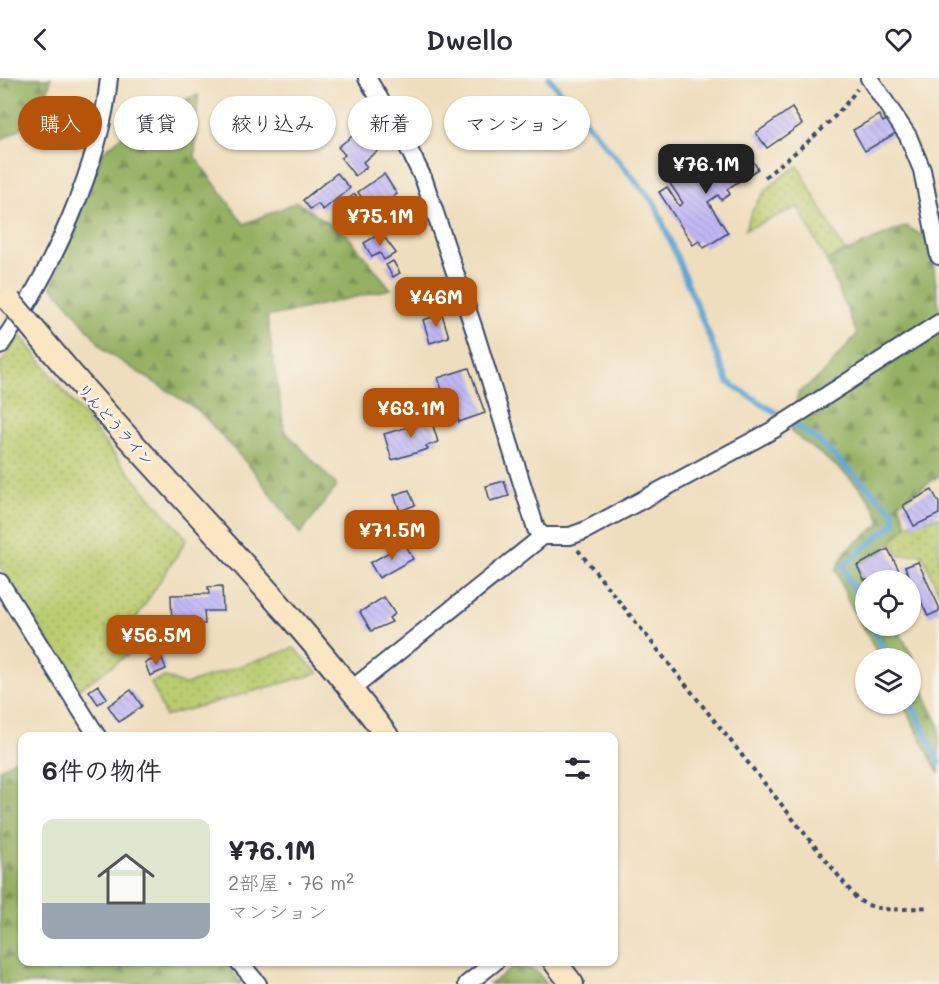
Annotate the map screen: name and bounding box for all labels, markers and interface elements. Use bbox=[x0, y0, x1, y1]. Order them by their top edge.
text: Dwello bbox=[426, 22, 513, 57]
icon: back bbox=[24, 23, 57, 56]
icon: heart bbox=[882, 23, 915, 56]
chip: 購入 bbox=[18, 96, 102, 150]
chip: 賃貸 bbox=[114, 96, 198, 150]
chip: 絞り込み bbox=[210, 96, 336, 150]
chip: 新着 bbox=[348, 96, 432, 150]
chip: マンション bbox=[444, 96, 590, 150]
pin: ¥76.1M bbox=[657, 144, 755, 195]
text: ¥76.1M bbox=[672, 150, 740, 176]
pin: ¥75.1M bbox=[331, 196, 429, 247]
text: ¥75.1M bbox=[346, 202, 414, 228]
pin: ¥46M bbox=[400, 277, 472, 328]
text: ¥46M bbox=[409, 283, 463, 309]
street label: りんどうライン bbox=[74, 378, 158, 470]
pin: ¥63.1M bbox=[362, 388, 460, 439]
text: ¥63.1M bbox=[377, 394, 445, 420]
pin: ¥71.5M bbox=[343, 510, 441, 561]
text: ¥71.5M bbox=[358, 516, 426, 542]
map controls bbox=[855, 570, 921, 714]
button: locate bbox=[855, 570, 921, 636]
pin: ¥56.5M bbox=[107, 615, 205, 666]
text: ¥56.5M bbox=[121, 621, 191, 647]
button: layers bbox=[855, 648, 921, 714]
icon: filters bbox=[561, 752, 594, 785]
text: 6件の物件 bbox=[42, 753, 162, 787]
text: ¥76.1M bbox=[228, 833, 316, 867]
icon: home bbox=[90, 843, 162, 915]
text: 2部屋 · 76 m² bbox=[228, 869, 354, 895]
text: マンション bbox=[228, 898, 327, 924]

